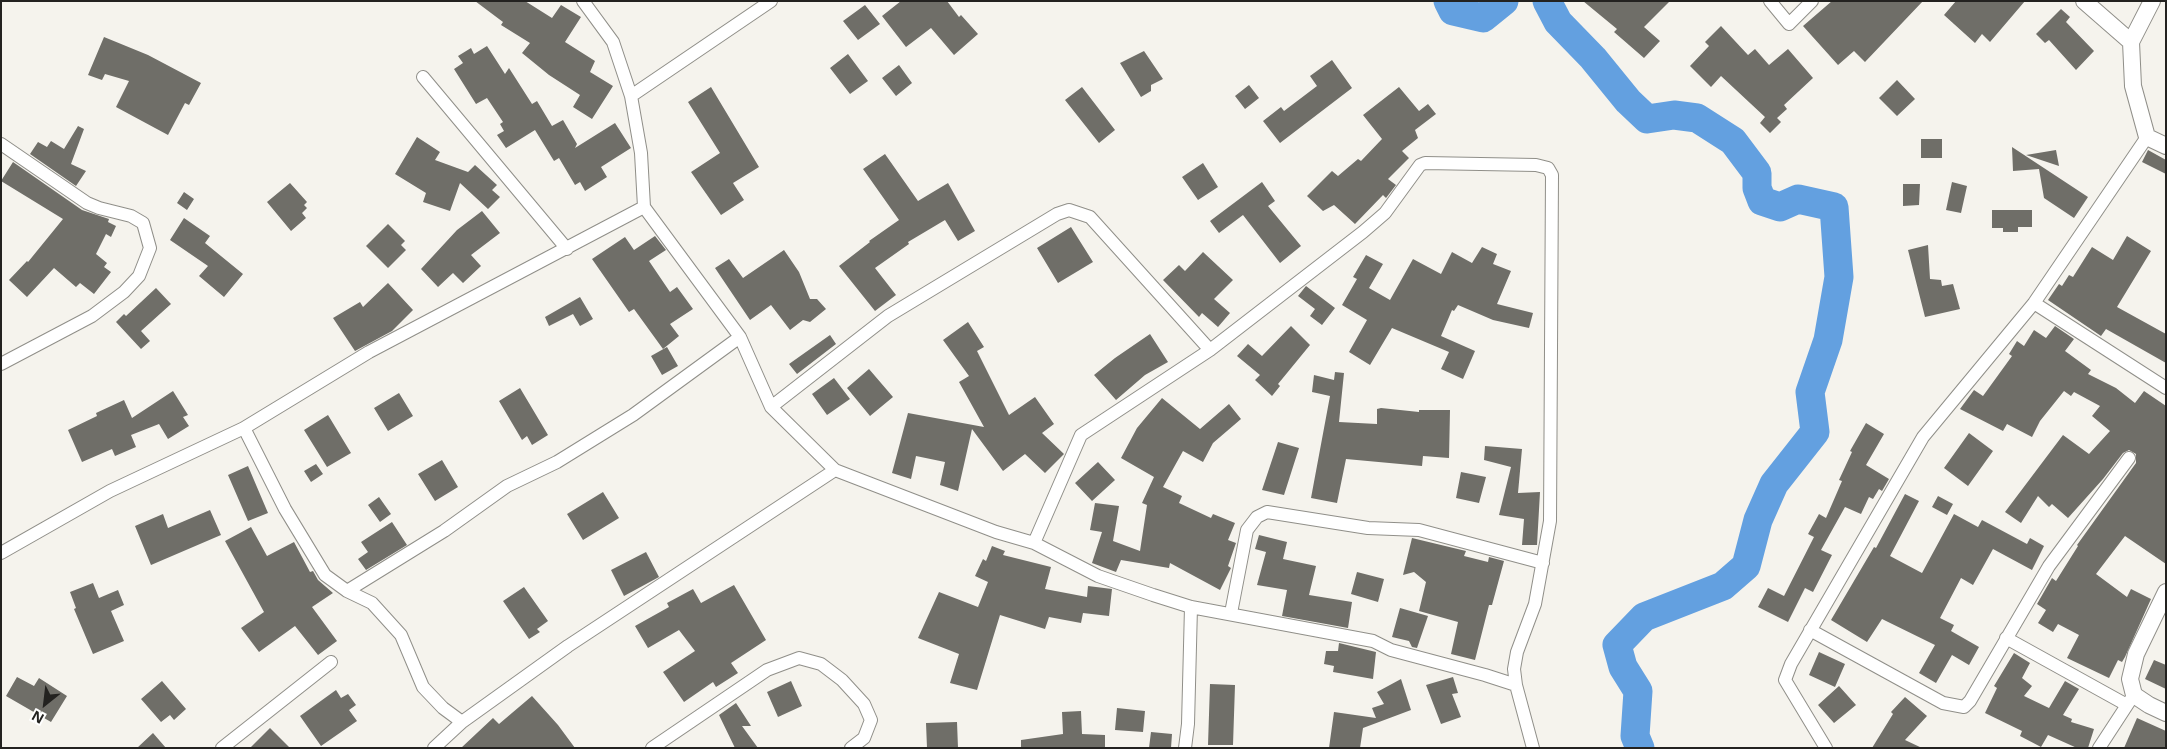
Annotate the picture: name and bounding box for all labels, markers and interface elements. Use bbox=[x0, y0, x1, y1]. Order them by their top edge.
north arrow bbox=[20, 679, 70, 729]
text: N bbox=[28, 706, 47, 729]

